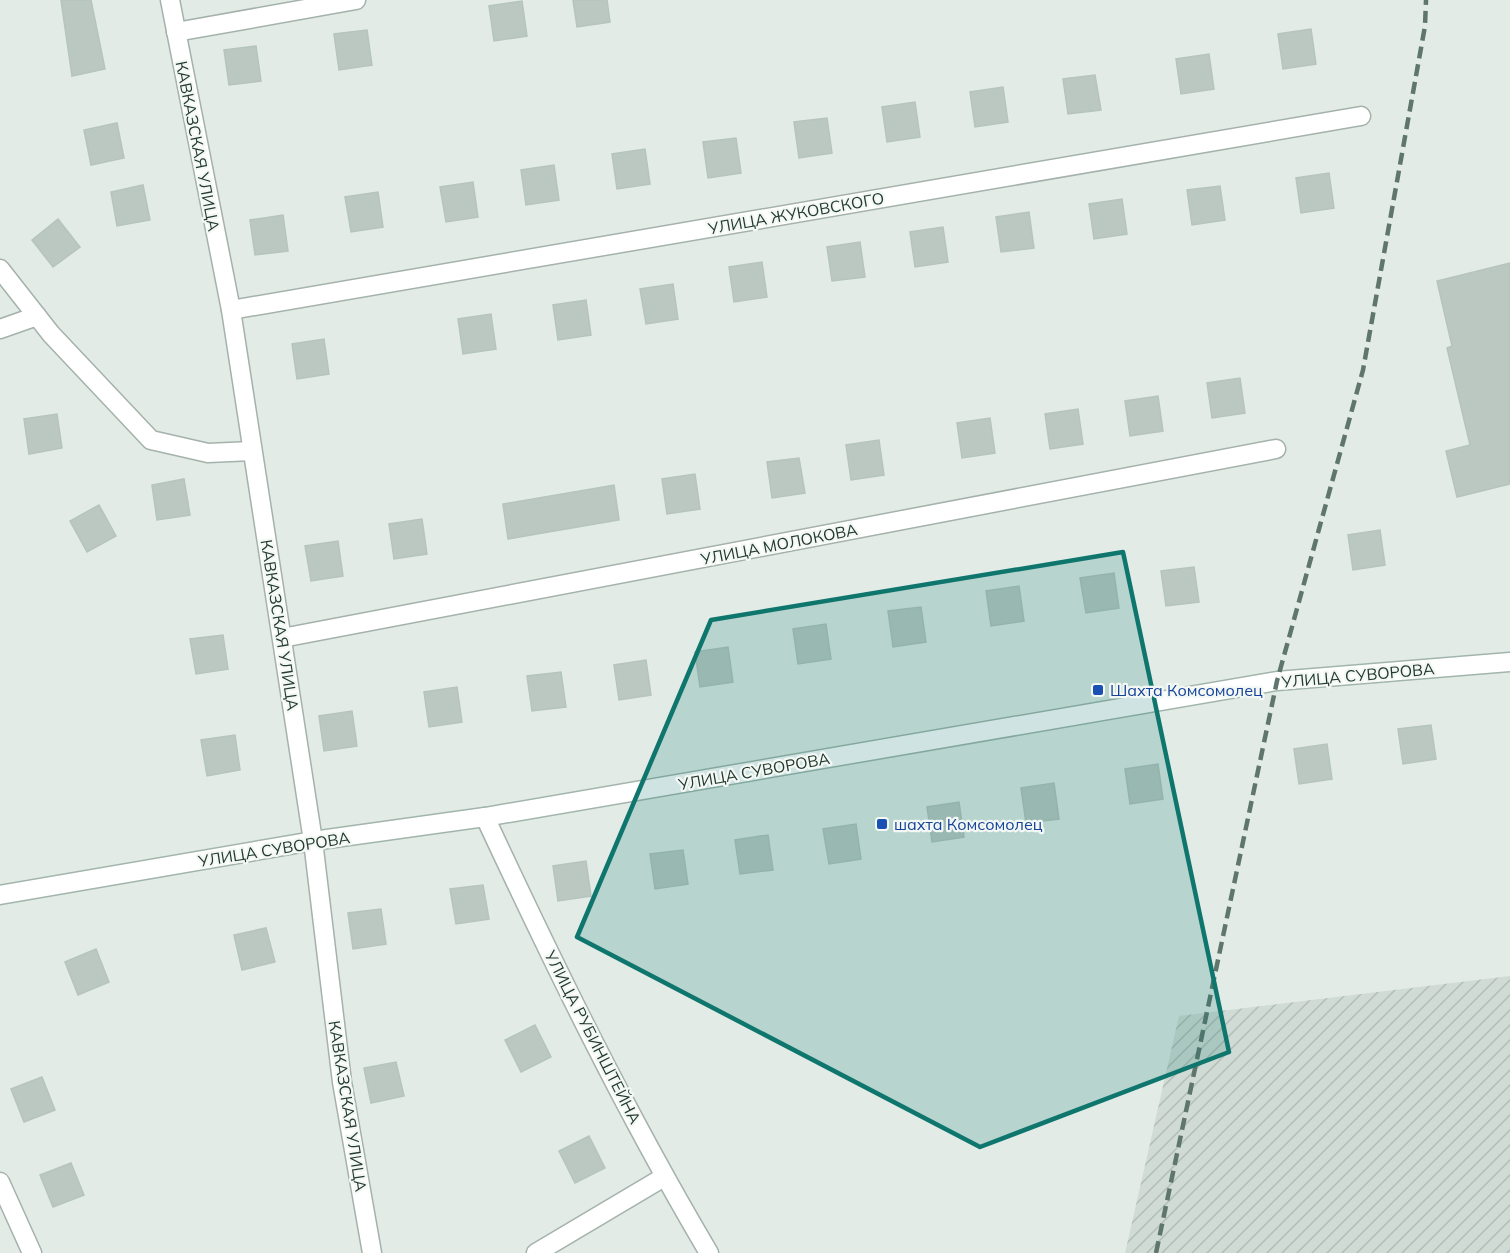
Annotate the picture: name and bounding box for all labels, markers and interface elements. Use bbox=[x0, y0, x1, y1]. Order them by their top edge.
street label: КАВКАЗСКАЯ УЛИЦА bbox=[172, 59, 224, 233]
street label: УЛИЦА ЖУКОВСКОГО bbox=[705, 188, 886, 239]
street label: УЛИЦА МОЛОКОВА bbox=[698, 519, 859, 569]
street label: КАВКАЗСКАЯ УЛИЦА bbox=[257, 538, 303, 712]
street label: УЛИЦА СУВОРОВА bbox=[1280, 658, 1436, 692]
place label: Шахта Комсомолец bbox=[1110, 680, 1263, 700]
marker: Шахта Комсомолец bbox=[1091, 683, 1105, 697]
street label: УЛИЦА СУВОРОВА bbox=[676, 748, 832, 794]
place label: шахта Комсомолец bbox=[894, 814, 1043, 834]
marker: шахта Комсомолец bbox=[875, 817, 889, 831]
street label: УЛИЦА СУВОРОВА bbox=[196, 827, 352, 871]
street label: УЛИЦА РУБИНШТЕЙНА bbox=[540, 946, 646, 1127]
street label: КАВКАЗСКАЯ УЛИЦА bbox=[325, 1019, 371, 1193]

